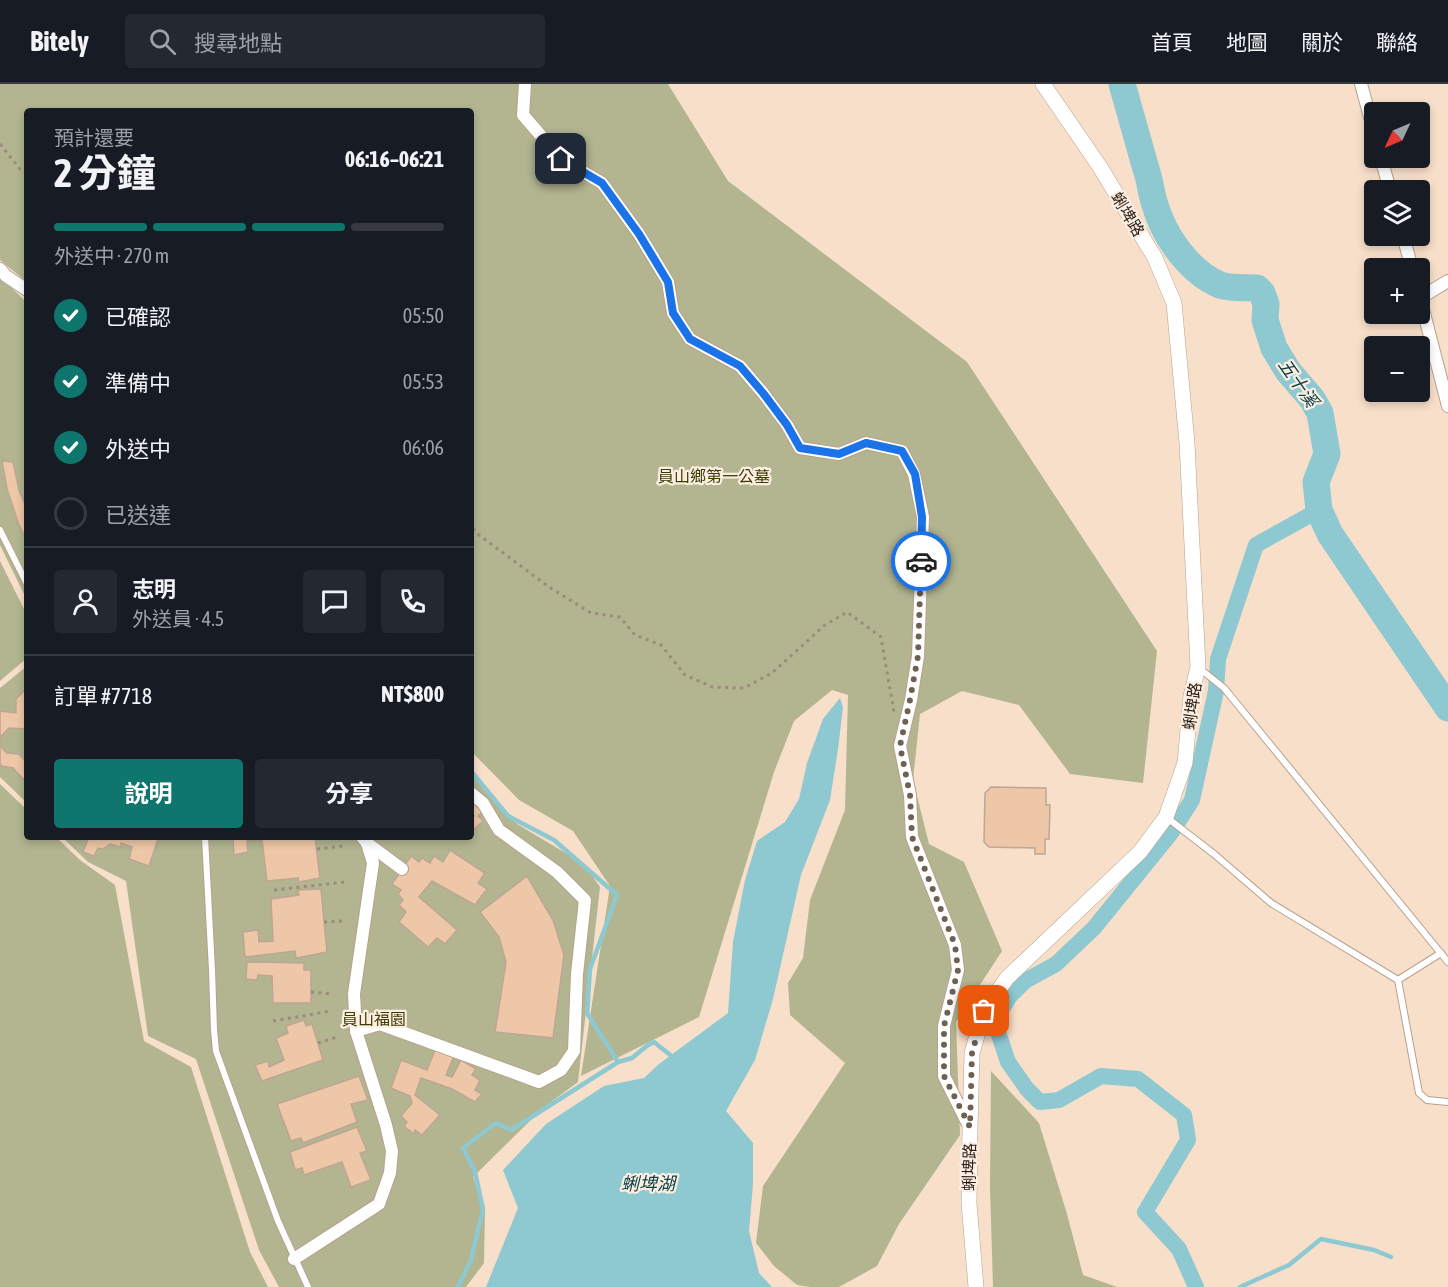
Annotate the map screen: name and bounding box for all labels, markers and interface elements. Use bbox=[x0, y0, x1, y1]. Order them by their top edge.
search box bbox=[125, 14, 545, 68]
text: Bitely bbox=[30, 25, 89, 57]
icon: search bbox=[146, 25, 179, 58]
text: 搜尋地點 bbox=[194, 30, 282, 56]
text: 首頁 bbox=[1151, 30, 1193, 54]
text: 地圖 bbox=[1226, 30, 1268, 54]
text: 關於 bbox=[1301, 30, 1343, 54]
text: 聯絡 bbox=[1376, 30, 1418, 54]
north arrow bbox=[1364, 102, 1430, 168]
map controls bbox=[1364, 102, 1430, 402]
text: 預計還要 bbox=[54, 126, 134, 149]
pin bbox=[535, 133, 586, 184]
icon: home bbox=[544, 142, 577, 175]
text: 06:16–06:21 bbox=[345, 146, 444, 172]
text: 2 分鐘 bbox=[54, 151, 156, 195]
button: layers bbox=[1364, 180, 1430, 246]
street label: 蜊埤路 bbox=[1108, 189, 1148, 239]
text: 外送中 · 270 m bbox=[54, 244, 169, 267]
button: + bbox=[1364, 258, 1430, 324]
icon: check bbox=[54, 299, 87, 332]
text: 已確認 bbox=[105, 304, 171, 330]
text: 05:50 bbox=[403, 304, 444, 327]
button: − bbox=[1364, 336, 1430, 402]
water label: 五十溪 bbox=[1274, 355, 1324, 413]
icon: check bbox=[54, 365, 87, 398]
text: 準備中 bbox=[105, 370, 171, 396]
text: 05:53 bbox=[403, 370, 444, 393]
icon: check bbox=[54, 431, 87, 464]
text: 外送中 bbox=[105, 436, 171, 462]
text: 06:06 bbox=[402, 436, 444, 459]
park label: 員山鄉第一公墓 bbox=[658, 467, 770, 485]
text: 已送達 bbox=[105, 502, 171, 528]
courier bbox=[891, 531, 951, 591]
icon: car bbox=[905, 545, 938, 578]
button: person bbox=[54, 570, 117, 633]
button: chat bbox=[303, 570, 366, 633]
button: phone bbox=[381, 570, 444, 633]
text: 志明 bbox=[132, 576, 176, 602]
text: 外送員 · 4.5 bbox=[132, 607, 224, 630]
text: NT$800 bbox=[381, 681, 444, 707]
street label: 蜊埤路 bbox=[1180, 681, 1204, 731]
text: 訂單 #7718 bbox=[54, 683, 152, 709]
button: 說明 bbox=[54, 759, 243, 828]
button: 分享 bbox=[255, 759, 444, 828]
pin bbox=[958, 985, 1009, 1036]
icon: bag bbox=[967, 994, 1000, 1027]
park label: 員山福園 bbox=[342, 1010, 406, 1028]
street label: 蜊埤路 bbox=[960, 1143, 978, 1191]
water label: 蜊埤湖 bbox=[621, 1173, 678, 1194]

